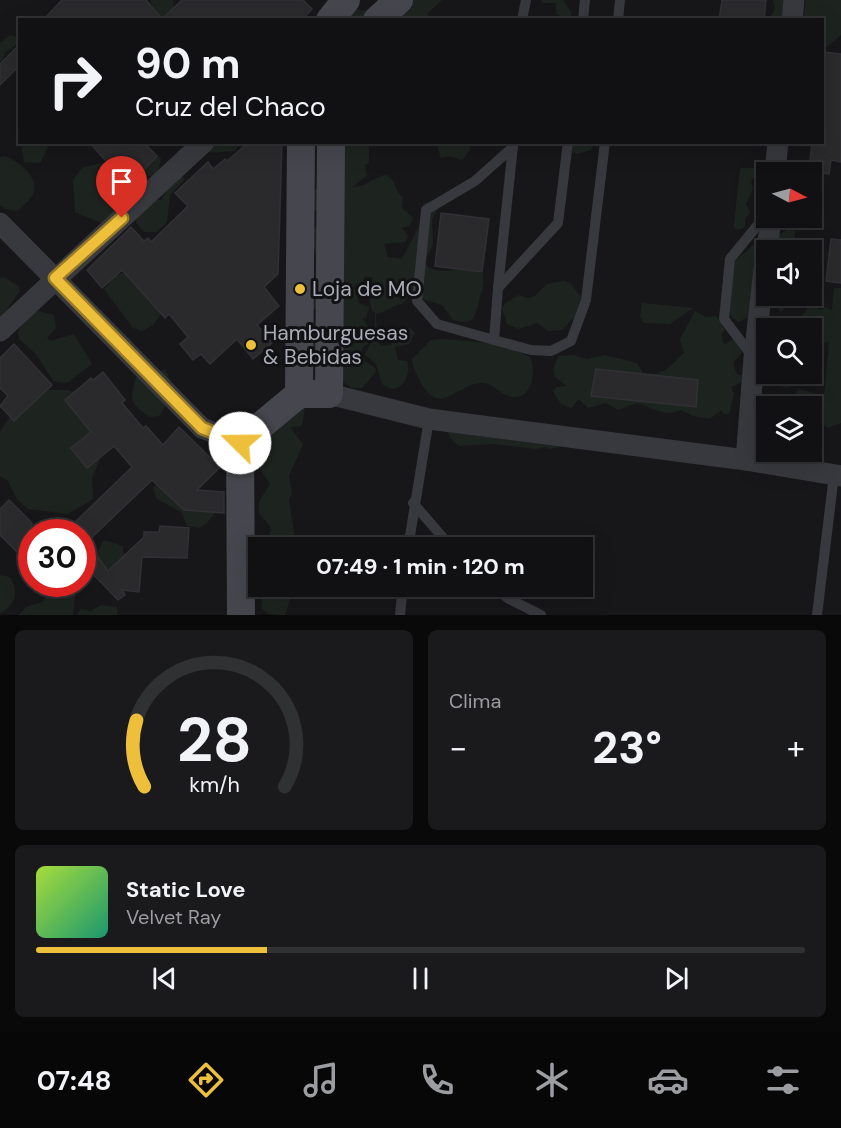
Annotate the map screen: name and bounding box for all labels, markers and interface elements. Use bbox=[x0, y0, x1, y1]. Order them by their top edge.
text: 90 m bbox=[135, 36, 241, 91]
icon: right bbox=[36, 42, 114, 120]
text: Cruz del Chaco bbox=[135, 89, 326, 124]
pin bbox=[96, 156, 147, 218]
north arrow bbox=[756, 162, 822, 228]
map controls bbox=[756, 162, 822, 462]
icon: arrive bbox=[105, 165, 138, 198]
button: sound bbox=[756, 240, 822, 306]
place label: Loja de MO bbox=[312, 275, 422, 303]
marker: Loja de MO bbox=[293, 282, 307, 296]
button: search bbox=[756, 318, 822, 384]
place label: Hamburguesas & Bebidas bbox=[263, 319, 408, 371]
marker: Hamburguesas & Bebidas bbox=[244, 338, 258, 352]
button: layers bbox=[756, 396, 822, 462]
position arrow bbox=[208, 411, 272, 475]
speed limit sign: 30 bbox=[18, 519, 96, 597]
text: 07:49 · 1 min · 120 m bbox=[316, 552, 525, 581]
text: Clima bbox=[449, 688, 501, 714]
text: 28 bbox=[176, 699, 252, 780]
text: 23° bbox=[592, 718, 662, 777]
text: − bbox=[449, 726, 467, 769]
text: + bbox=[787, 726, 805, 769]
text: km/h bbox=[189, 771, 239, 799]
text: Static Love bbox=[126, 875, 246, 904]
text: Velvet Ray bbox=[126, 904, 221, 930]
icon: previous bbox=[148, 962, 181, 995]
icon: pause bbox=[404, 962, 437, 995]
icon: next bbox=[660, 962, 693, 995]
icon: directions bbox=[185, 1059, 227, 1101]
icon: music bbox=[300, 1059, 342, 1101]
icon: phone bbox=[416, 1059, 458, 1101]
icon: climate bbox=[531, 1059, 573, 1101]
icon: car bbox=[647, 1059, 689, 1101]
icon: filters bbox=[762, 1059, 804, 1101]
text: 07:48 bbox=[37, 1063, 112, 1098]

